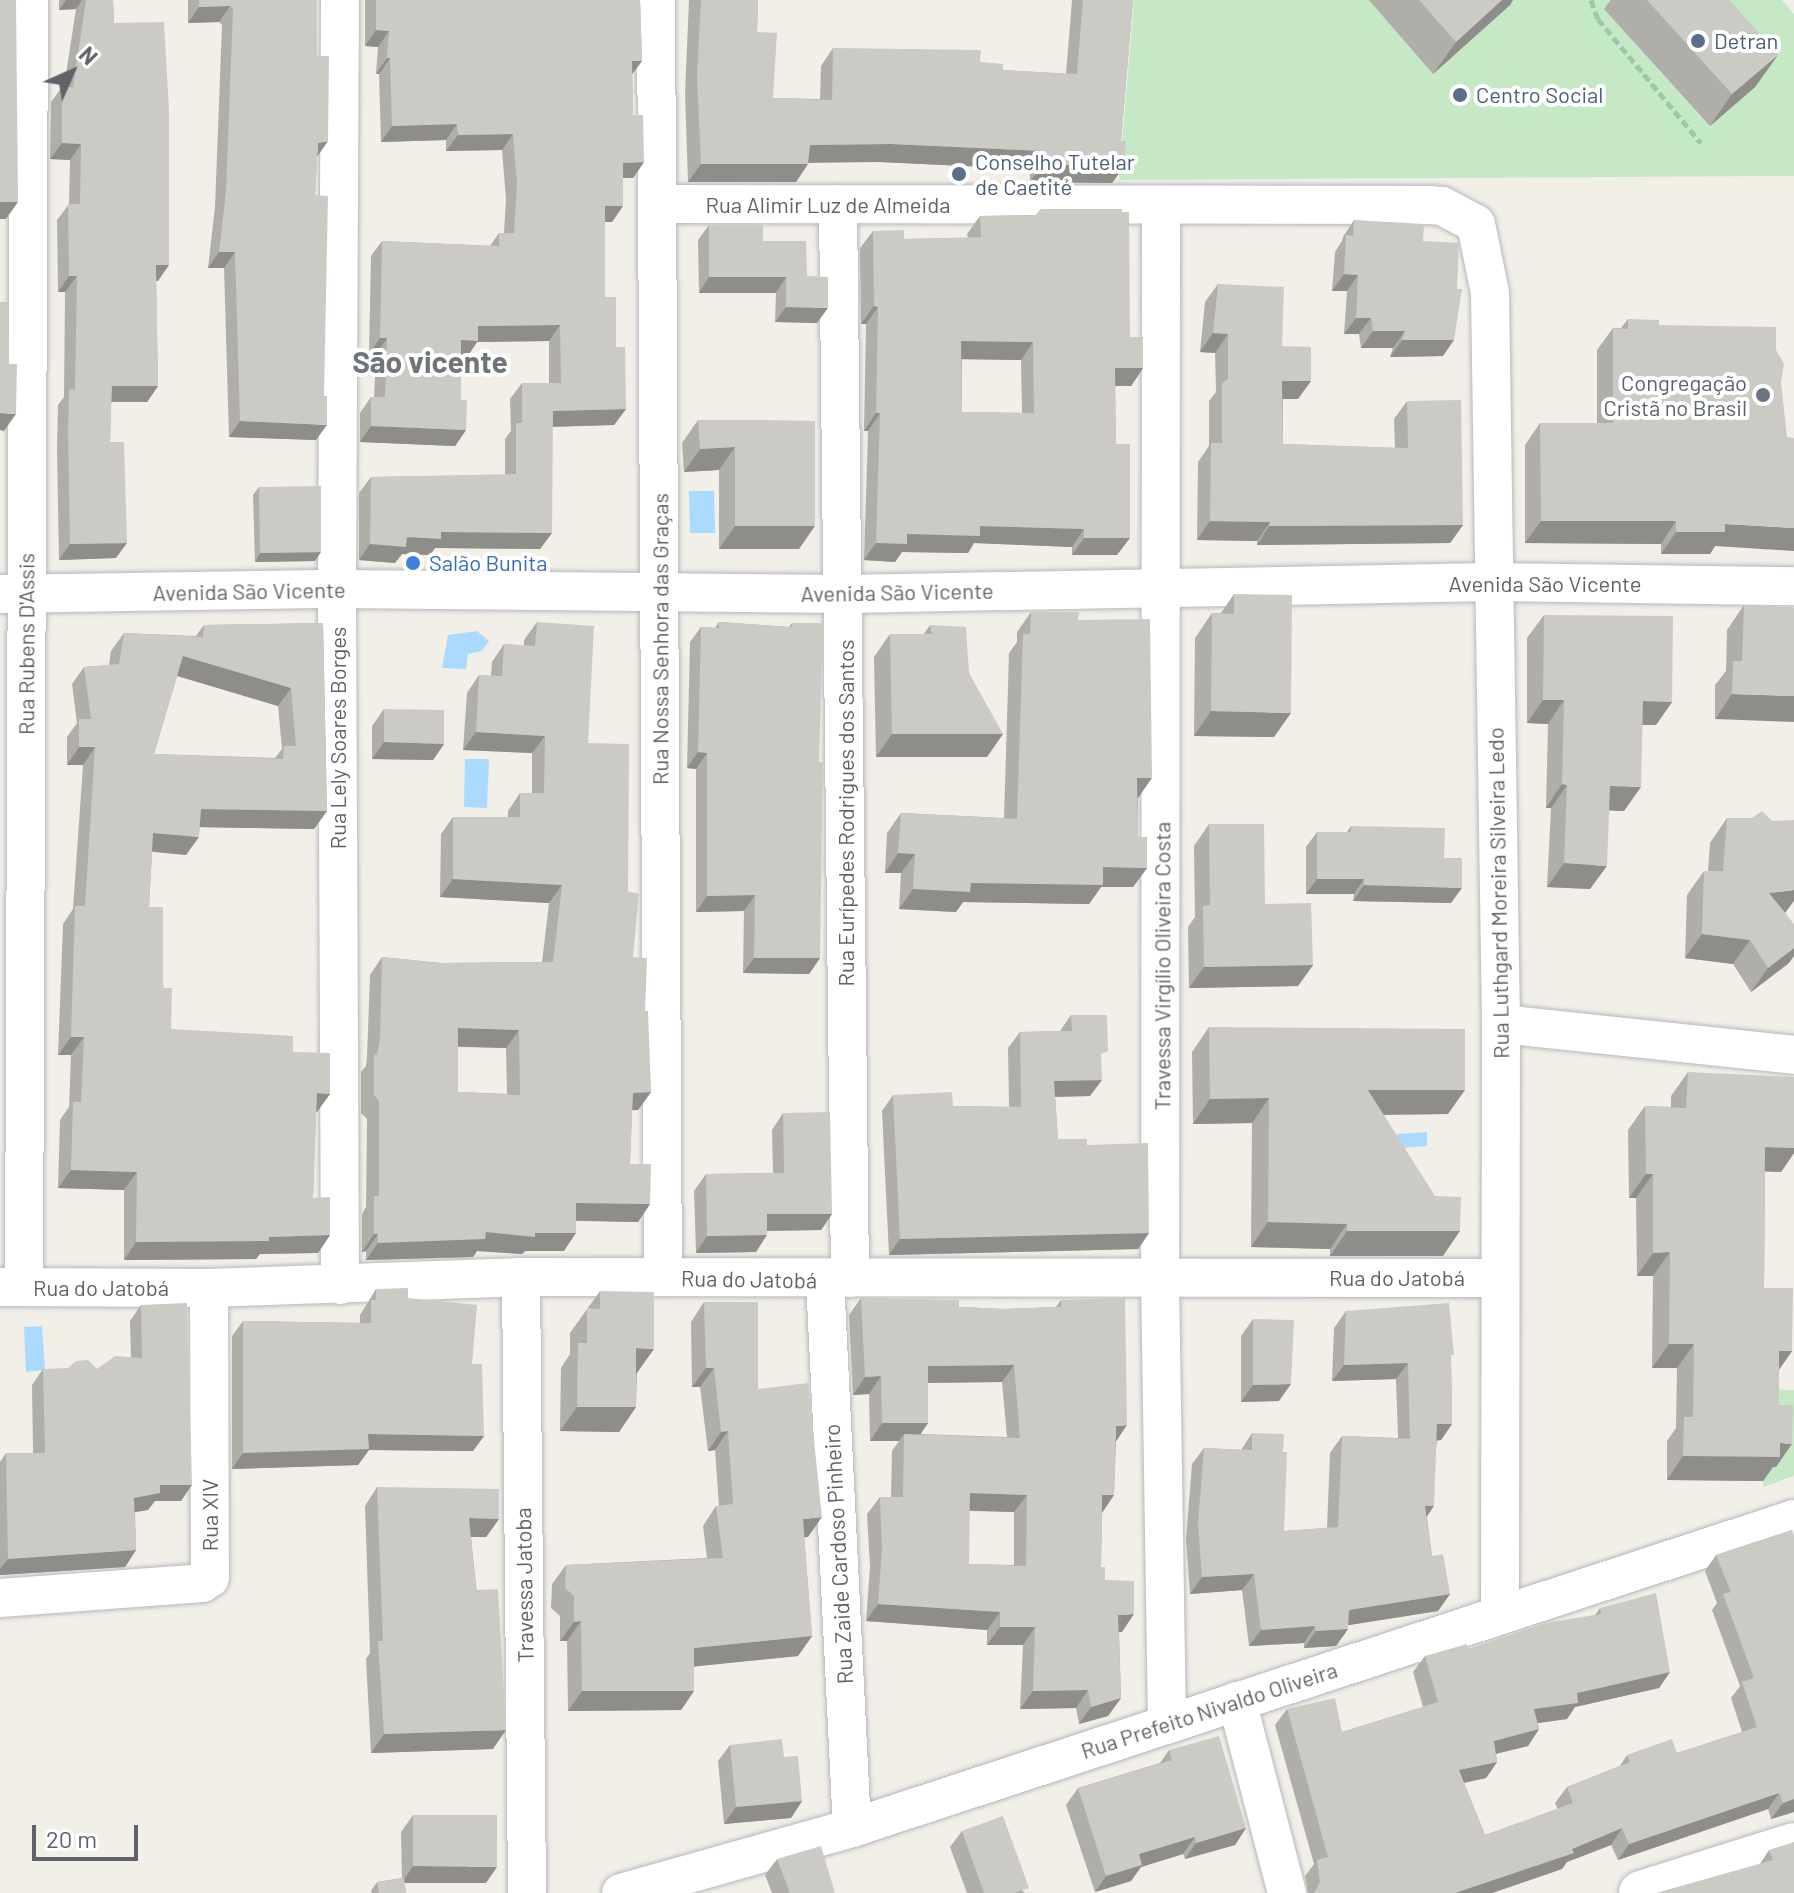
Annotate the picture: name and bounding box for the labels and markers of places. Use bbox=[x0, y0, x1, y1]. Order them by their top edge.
place label: Detran bbox=[1714, 28, 1778, 54]
marker: Detran bbox=[1689, 32, 1707, 50]
place label: Centro Social bbox=[1476, 82, 1603, 108]
marker: Centro Social bbox=[1451, 86, 1469, 104]
place label: Conselho Tutelar de Caetité bbox=[975, 148, 1135, 200]
marker: Conselho Tutelar de Caetité bbox=[950, 165, 968, 183]
place label: Congregação Cristã no Brasil bbox=[1603, 369, 1747, 420]
marker: Congregação Cristã no Brasil bbox=[1754, 386, 1772, 404]
place label: Salão Bunita bbox=[429, 550, 548, 576]
marker: Salão Bunita bbox=[404, 554, 422, 572]

